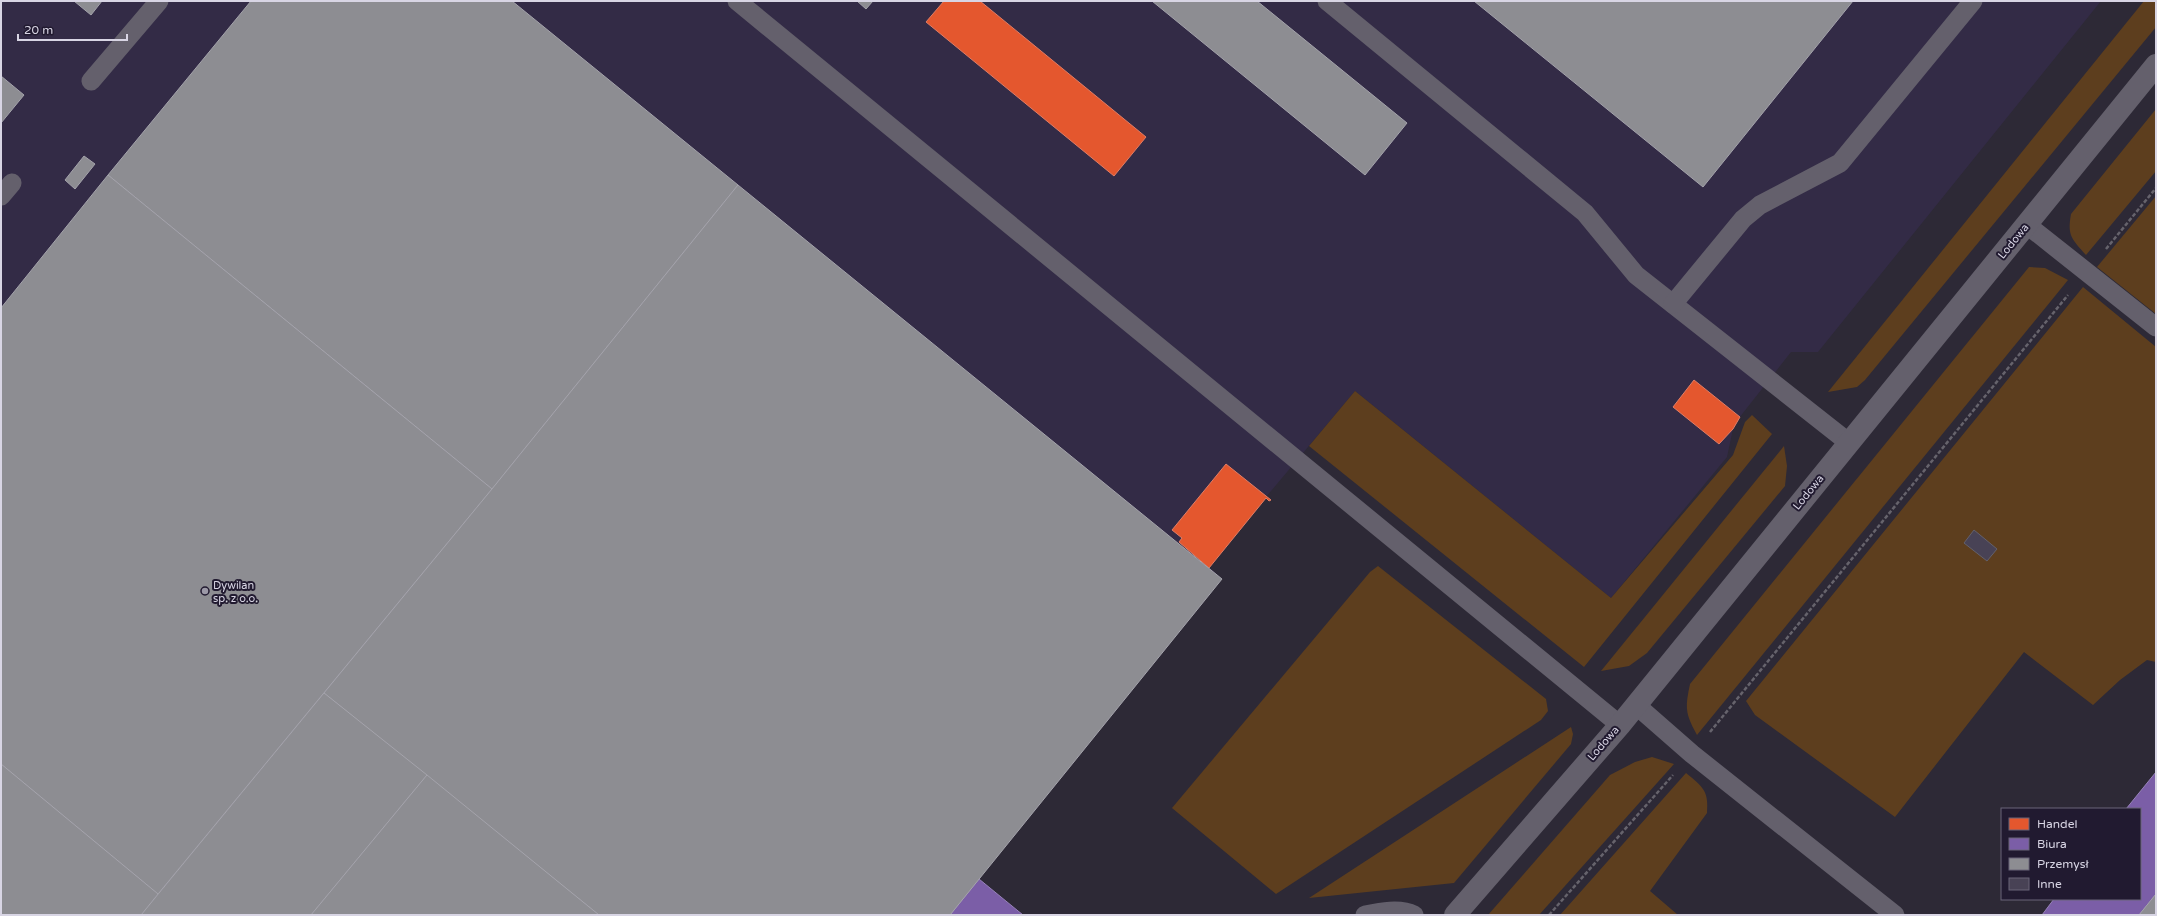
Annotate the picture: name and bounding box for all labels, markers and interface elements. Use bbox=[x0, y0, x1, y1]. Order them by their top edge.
scale bar bbox=[18, 16, 127, 42]
text: 20 m bbox=[24, 23, 53, 37]
street label: Lodowa bbox=[1995, 221, 2031, 261]
street label: Lodowa bbox=[1790, 472, 1826, 512]
place label: Dywilan sp. z o.o. bbox=[213, 579, 258, 605]
marker: Dywilan sp. z o.o. bbox=[200, 586, 210, 596]
street label: Lodowa bbox=[1585, 723, 1622, 763]
legend bbox=[2001, 808, 2141, 900]
text: Handel bbox=[2037, 817, 2077, 831]
text: Biura bbox=[2037, 837, 2067, 851]
text: Przemysł bbox=[2037, 857, 2089, 871]
text: Inne bbox=[2037, 877, 2062, 891]

